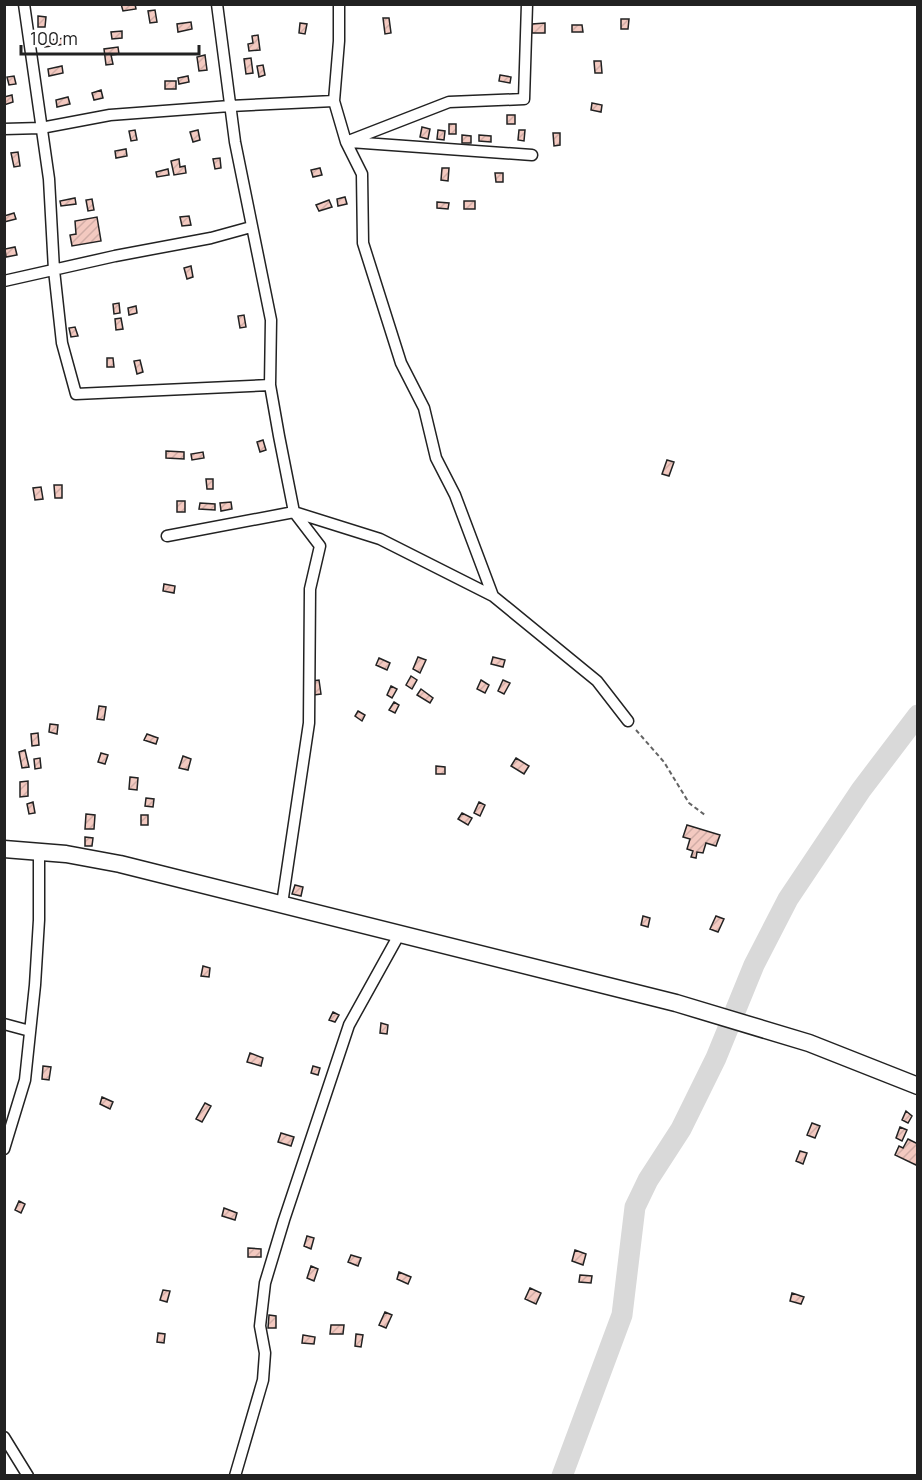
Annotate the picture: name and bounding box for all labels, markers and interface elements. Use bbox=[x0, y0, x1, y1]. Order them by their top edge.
scale bar bbox=[21, 18, 200, 56]
text: 100 m bbox=[30, 26, 78, 50]

